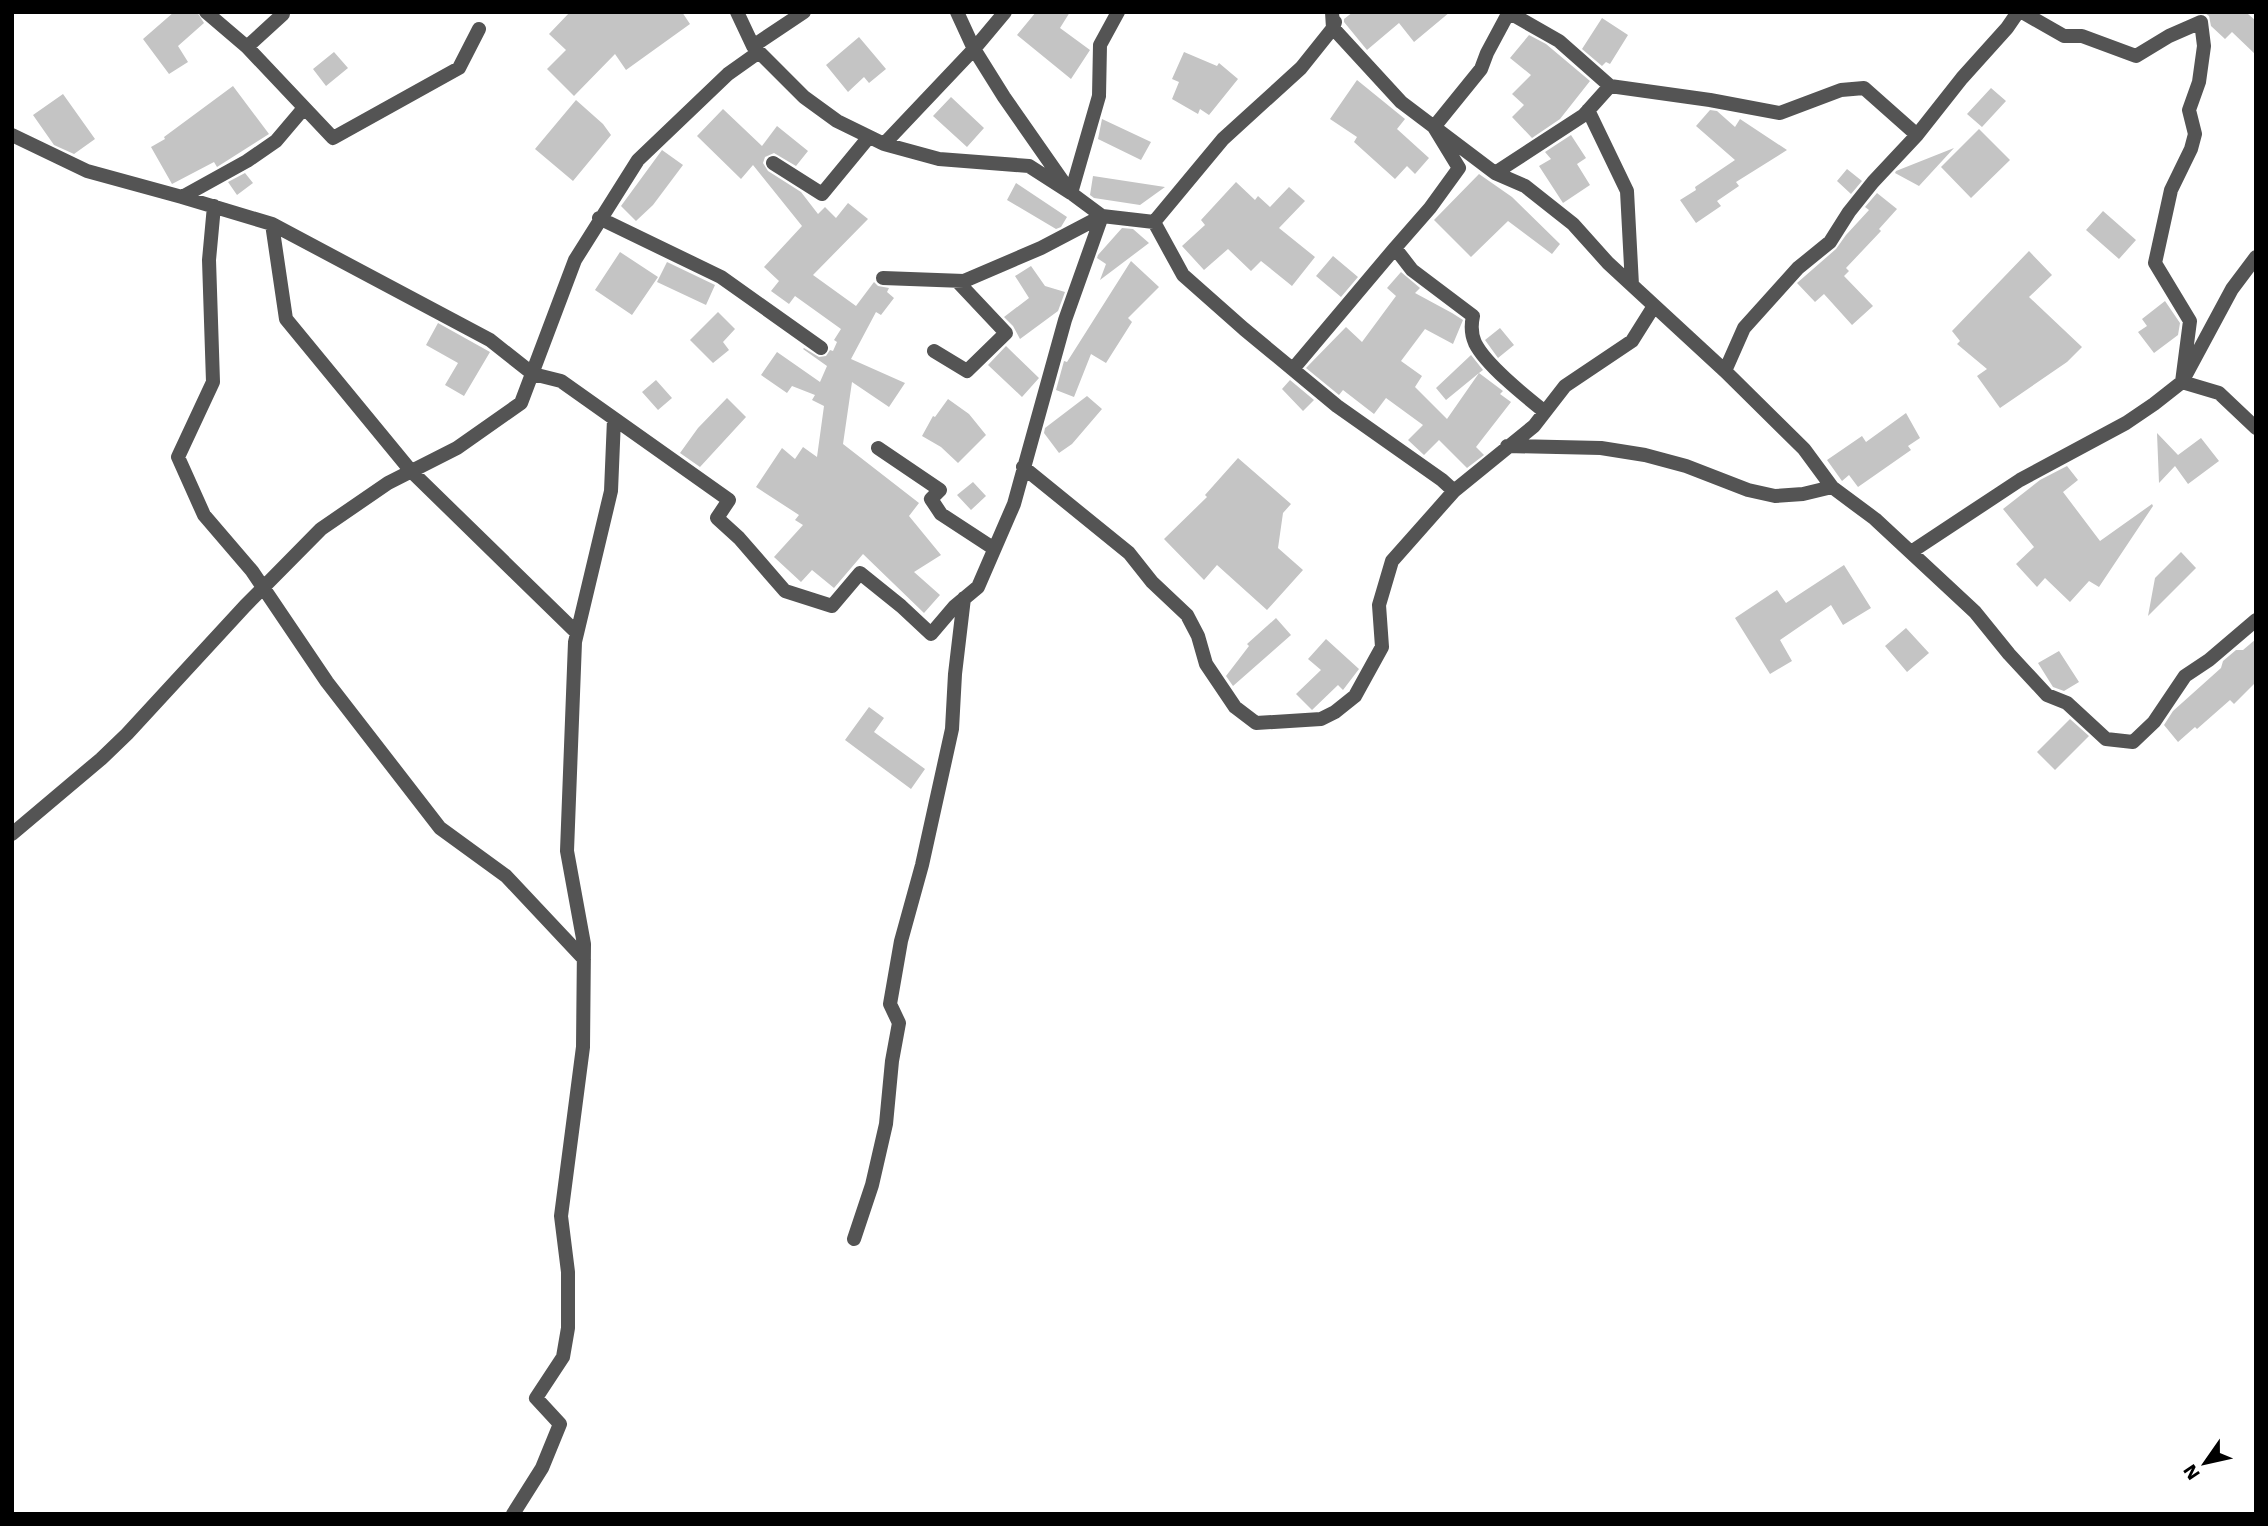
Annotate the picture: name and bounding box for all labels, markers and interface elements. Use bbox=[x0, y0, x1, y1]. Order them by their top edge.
north arrow bbox=[2170, 1428, 2240, 1498]
text: N bbox=[2178, 1460, 2205, 1484]

